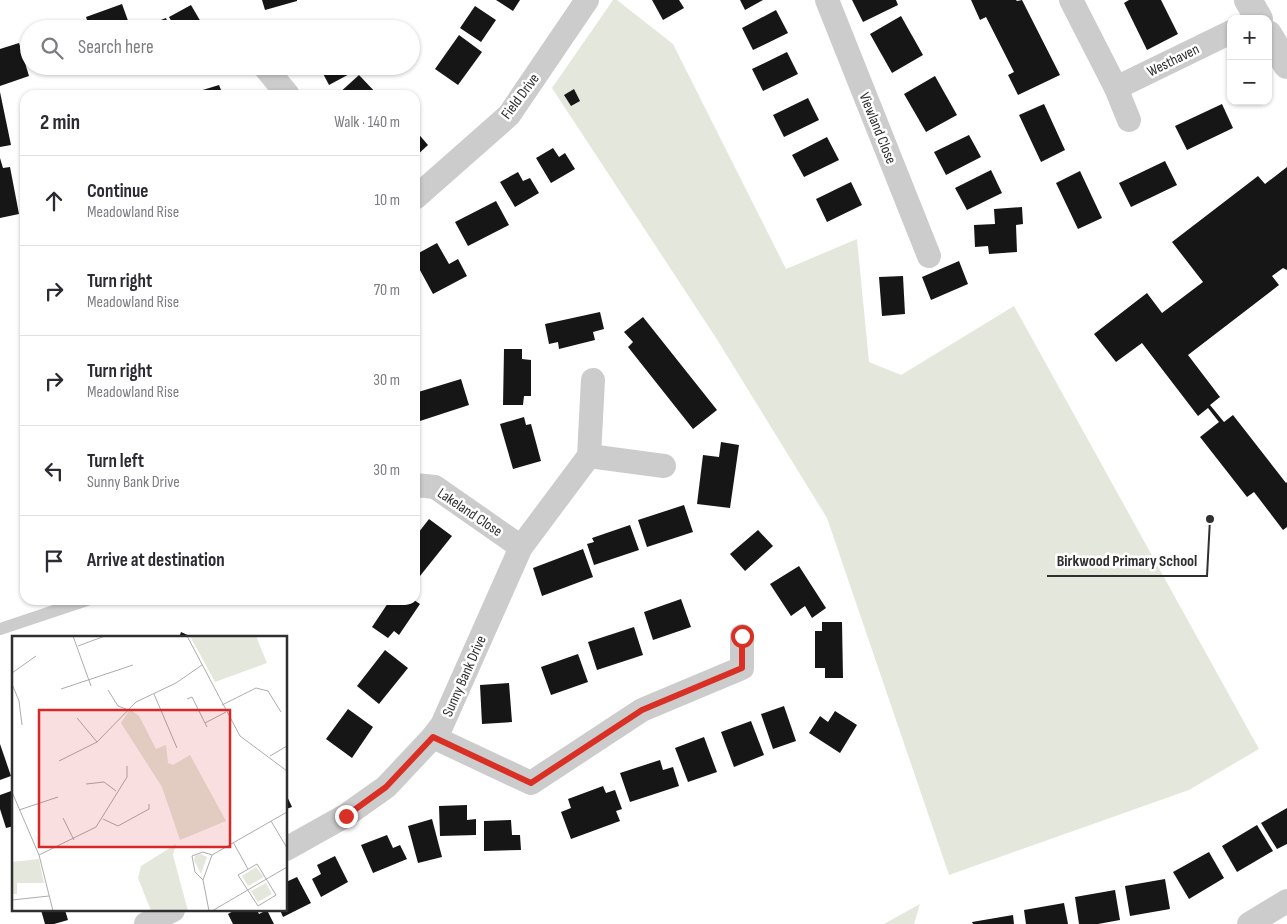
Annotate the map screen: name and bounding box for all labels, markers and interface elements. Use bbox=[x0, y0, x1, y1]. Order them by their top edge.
map controls bbox=[1227, 15, 1272, 105]
button: + bbox=[1227, 15, 1272, 60]
search box bbox=[20, 20, 420, 75]
icon: search bbox=[38, 34, 66, 62]
text: Search here bbox=[78, 36, 154, 59]
street label: Westhaven bbox=[1144, 40, 1202, 81]
button: − bbox=[1227, 60, 1272, 105]
street label: Field Drive bbox=[497, 70, 544, 123]
street label: Viewland Close bbox=[855, 90, 900, 167]
text: 2 min bbox=[40, 110, 80, 135]
text: Walk · 140 m bbox=[334, 113, 400, 132]
text: Continue bbox=[87, 180, 148, 203]
icon: ahead bbox=[40, 187, 68, 215]
text: 10 m bbox=[374, 191, 400, 210]
text: Meadowland Rise bbox=[87, 203, 179, 222]
text: Turn right bbox=[87, 270, 152, 293]
icon: right bbox=[40, 277, 68, 305]
text: 70 m bbox=[374, 281, 400, 300]
text: Meadowland Rise bbox=[87, 293, 179, 312]
text: Turn right bbox=[87, 360, 152, 383]
icon: right bbox=[40, 367, 68, 395]
text: 30 m bbox=[373, 371, 400, 390]
text: Meadowland Rise bbox=[87, 383, 179, 402]
text: Turn left bbox=[87, 450, 144, 473]
icon: left bbox=[40, 457, 68, 485]
text: 30 m bbox=[373, 461, 400, 480]
text: Sunny Bank Drive bbox=[87, 473, 180, 492]
street label: Lakeland Close bbox=[434, 484, 506, 541]
callout: Birkwood Primary School bbox=[1047, 545, 1207, 576]
icon: arrive bbox=[40, 547, 68, 575]
text: Arrive at destination bbox=[87, 549, 225, 572]
text: Birkwood Primary School bbox=[1057, 552, 1197, 571]
route start bbox=[731, 625, 754, 648]
street label: Sunny Bank Drive bbox=[438, 633, 491, 720]
inset map bbox=[12, 636, 288, 912]
route end bbox=[335, 805, 358, 828]

